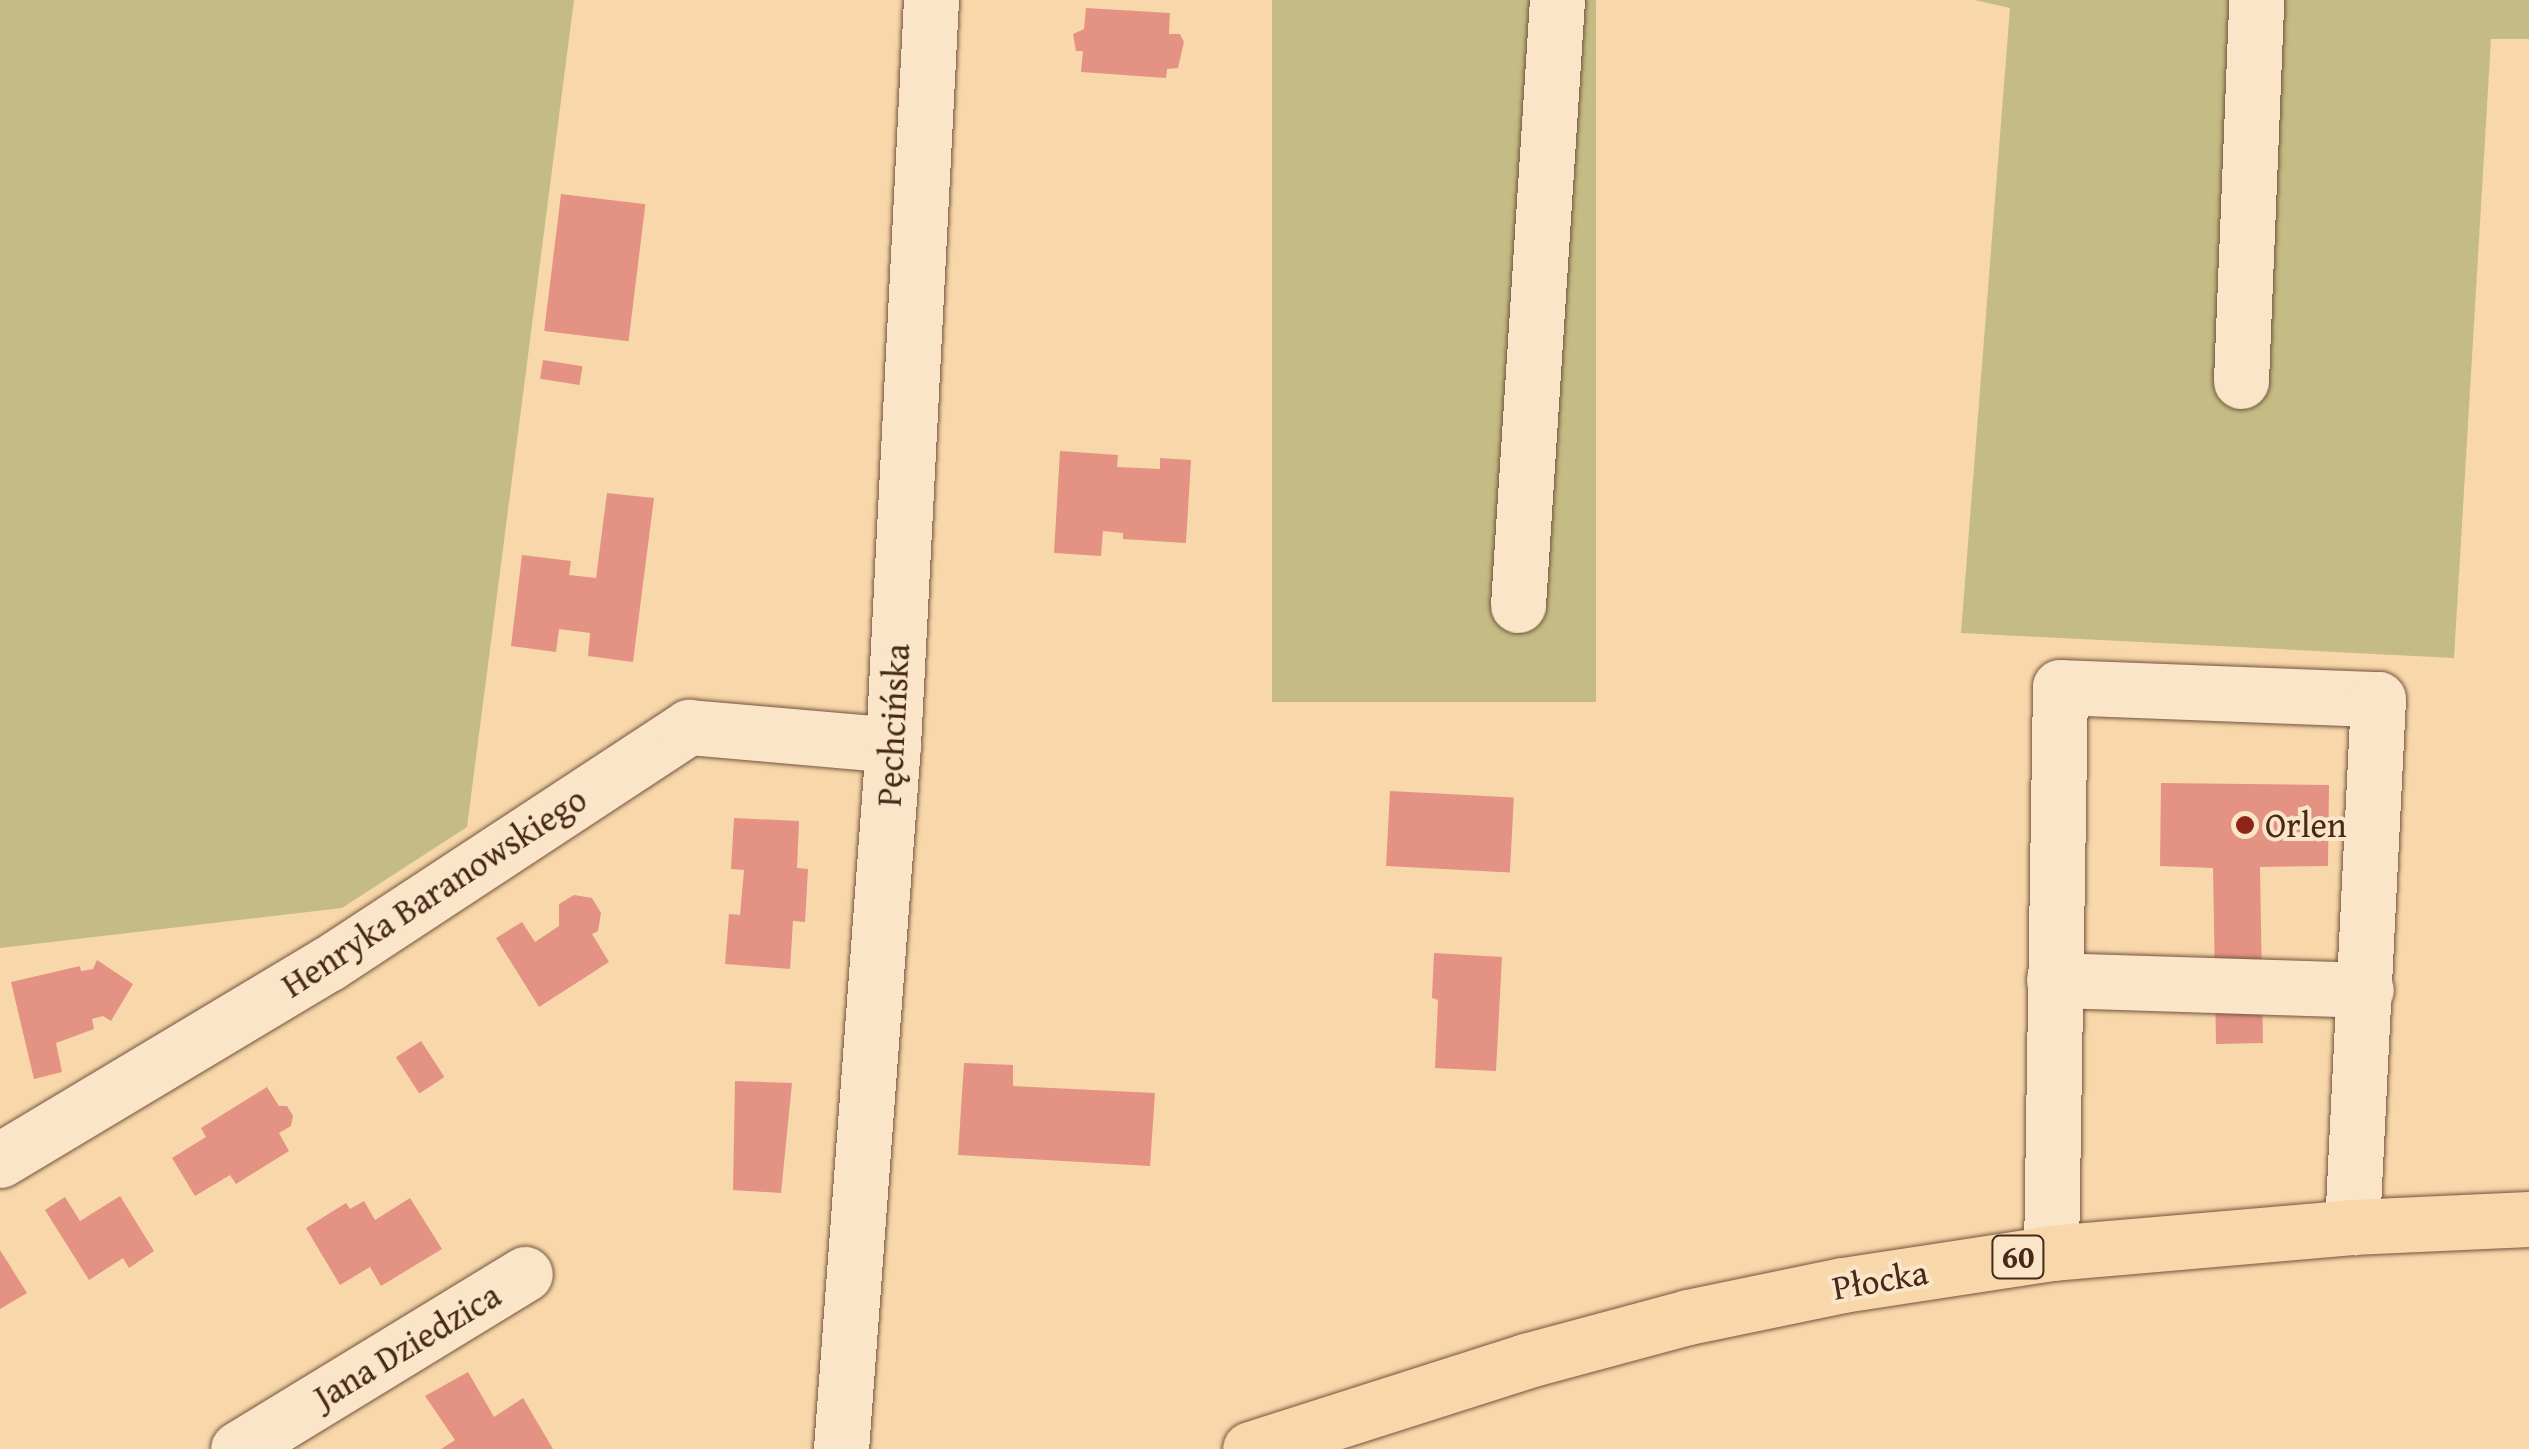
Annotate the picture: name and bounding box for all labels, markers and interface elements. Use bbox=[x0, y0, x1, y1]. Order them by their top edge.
street label: Pęchcińska bbox=[868, 642, 918, 808]
street label: Henryka Baranowskiego bbox=[274, 778, 594, 1006]
place label: Orlen bbox=[2265, 804, 2347, 846]
marker: Orlen bbox=[2234, 814, 2256, 836]
road number: 60 bbox=[1990, 1230, 2046, 1284]
street label: Płocka bbox=[1829, 1251, 1931, 1309]
street label: Jana Dziedzica bbox=[306, 1274, 508, 1418]

